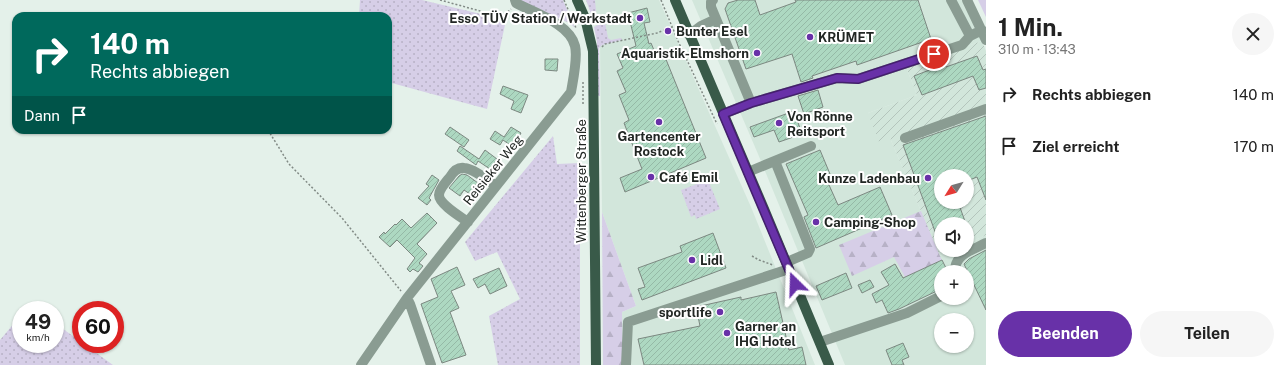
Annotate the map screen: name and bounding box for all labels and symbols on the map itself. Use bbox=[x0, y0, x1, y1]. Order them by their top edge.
place label: Esso TÜV Station / Werkstadt bbox=[449, 10, 632, 26]
marker: Esso TÜV Station / Werkstadt bbox=[635, 13, 645, 23]
place label: Bunter Esel bbox=[676, 24, 748, 39]
marker: Bunter Esel bbox=[663, 26, 673, 36]
place label: KRÜMET bbox=[818, 29, 874, 45]
marker: KRÜMET bbox=[805, 32, 815, 42]
pin bbox=[917, 37, 951, 71]
place label: Aquaristik-Elmshorn bbox=[621, 46, 749, 61]
marker: Aquaristik-Elmshorn bbox=[752, 48, 762, 58]
place label: Von Rönne Reitsport bbox=[787, 109, 853, 139]
marker: Gartencenter Rostock bbox=[654, 117, 664, 127]
marker: Von Rönne Reitsport bbox=[774, 118, 784, 128]
street label: Wittenberger Straße bbox=[574, 119, 589, 243]
place label: Gartencenter Rostock bbox=[617, 129, 701, 159]
street label: Reisieker Weg bbox=[460, 132, 526, 208]
north arrow bbox=[934, 169, 974, 209]
place label: Café Emil bbox=[659, 170, 719, 185]
place label: Kunze Ladenbau bbox=[818, 171, 920, 186]
marker: Café Emil bbox=[646, 172, 656, 182]
marker: Kunze Ladenbau bbox=[923, 173, 933, 183]
place label: Camping-Shop bbox=[824, 215, 916, 230]
marker: Camping-Shop bbox=[811, 217, 821, 227]
place label: Lidl bbox=[700, 253, 723, 268]
marker: Lidl bbox=[687, 255, 697, 265]
position arrow bbox=[774, 263, 816, 305]
speed limit sign: 60 bbox=[72, 301, 124, 353]
place label: sportlife bbox=[659, 305, 712, 320]
marker: sportlife bbox=[715, 307, 725, 317]
place label: Garner an IHG Hotel bbox=[735, 319, 796, 349]
marker: Garner an IHG Hotel bbox=[722, 328, 732, 338]

